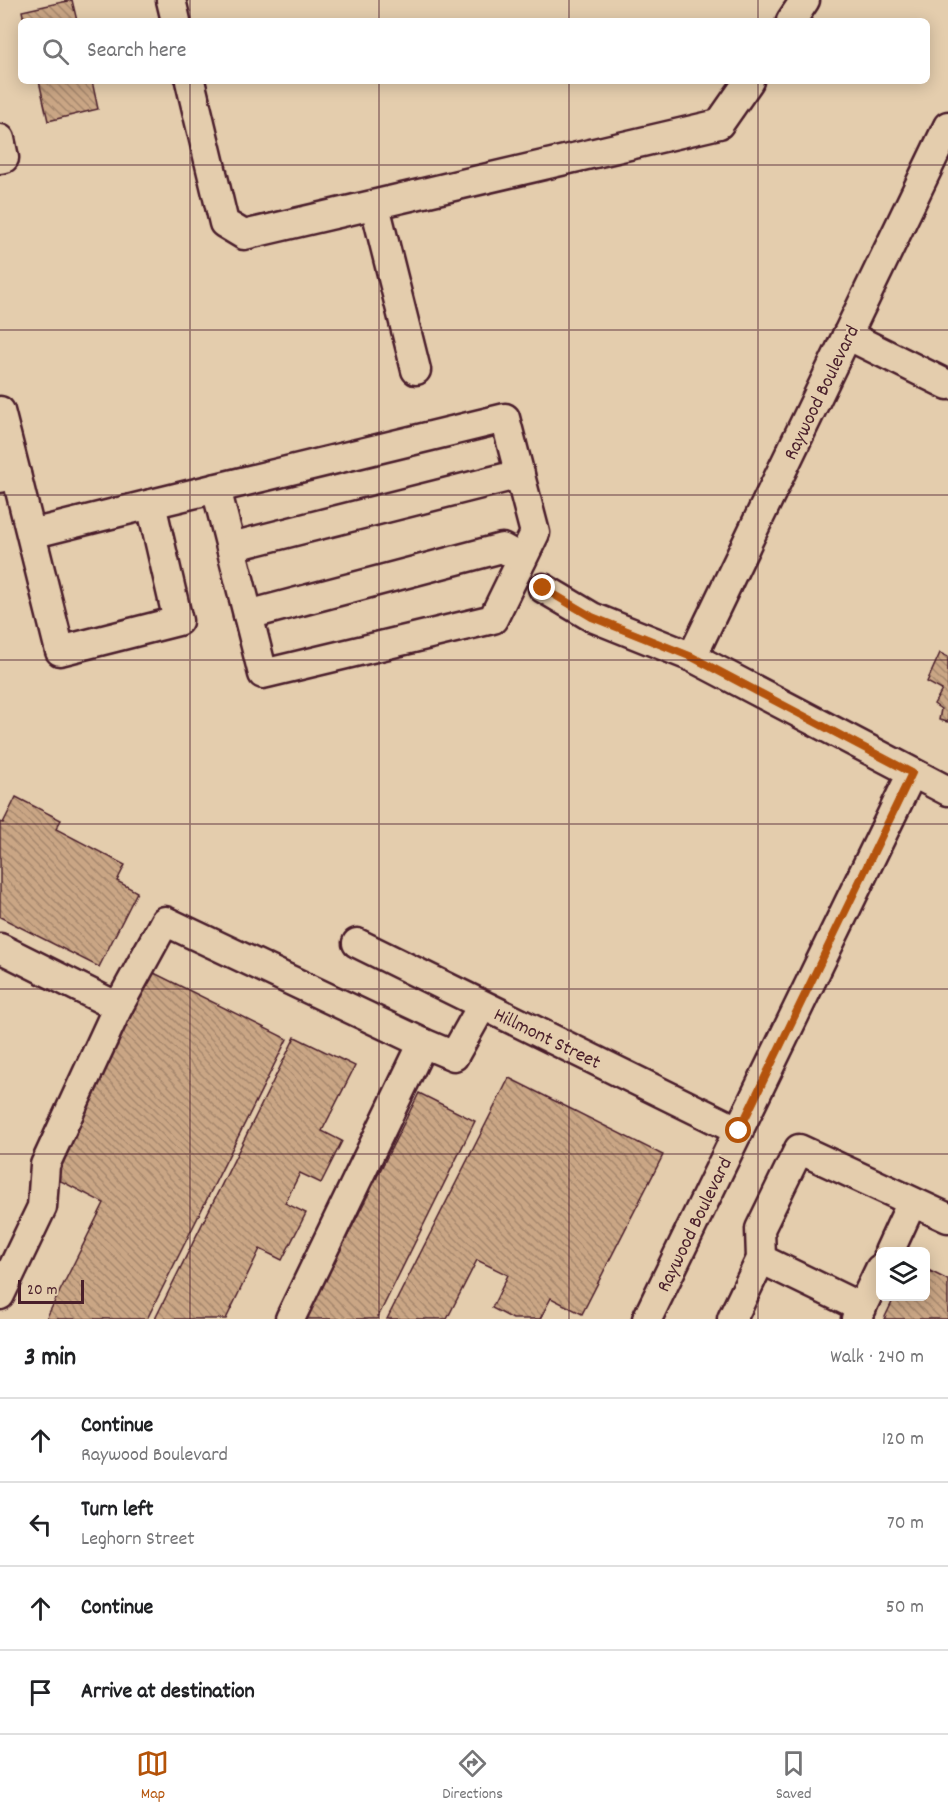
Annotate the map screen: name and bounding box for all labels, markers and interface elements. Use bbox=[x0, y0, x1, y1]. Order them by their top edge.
search box bbox=[18, 18, 930, 84]
icon: search bbox=[39, 35, 72, 68]
text: Search here bbox=[87, 36, 186, 67]
street label: Raywood Boulevard bbox=[778, 321, 867, 465]
route end bbox=[529, 574, 555, 600]
street label: Hillmont Street bbox=[488, 1002, 605, 1078]
route start bbox=[725, 1117, 751, 1143]
street label: Raywood Boulevard bbox=[651, 1153, 740, 1297]
map controls bbox=[876, 1247, 930, 1301]
button: layers bbox=[876, 1247, 930, 1301]
scale bar bbox=[18, 1277, 84, 1304]
text: 20 m bbox=[27, 1279, 57, 1302]
text: 3 min bbox=[24, 1340, 76, 1377]
text: Walk · 240 m bbox=[830, 1344, 924, 1372]
text: Continue bbox=[81, 1411, 153, 1442]
icon: ahead bbox=[24, 1424, 57, 1457]
text: 120 m bbox=[882, 1426, 924, 1454]
text: Raywood Boulevard bbox=[81, 1442, 228, 1470]
text: Turn left bbox=[81, 1495, 153, 1526]
icon: left bbox=[24, 1508, 57, 1541]
text: 70 m bbox=[887, 1510, 924, 1538]
text: Leghorn Street bbox=[81, 1526, 195, 1554]
icon: ahead bbox=[24, 1592, 57, 1625]
text: Continue bbox=[81, 1593, 153, 1624]
text: 50 m bbox=[886, 1594, 924, 1622]
icon: arrive bbox=[24, 1676, 57, 1709]
text: Arrive at destination bbox=[81, 1677, 255, 1708]
tab: Map bbox=[136, 1747, 169, 1806]
tab: Directions bbox=[442, 1747, 503, 1806]
tab: Saved bbox=[776, 1747, 812, 1806]

